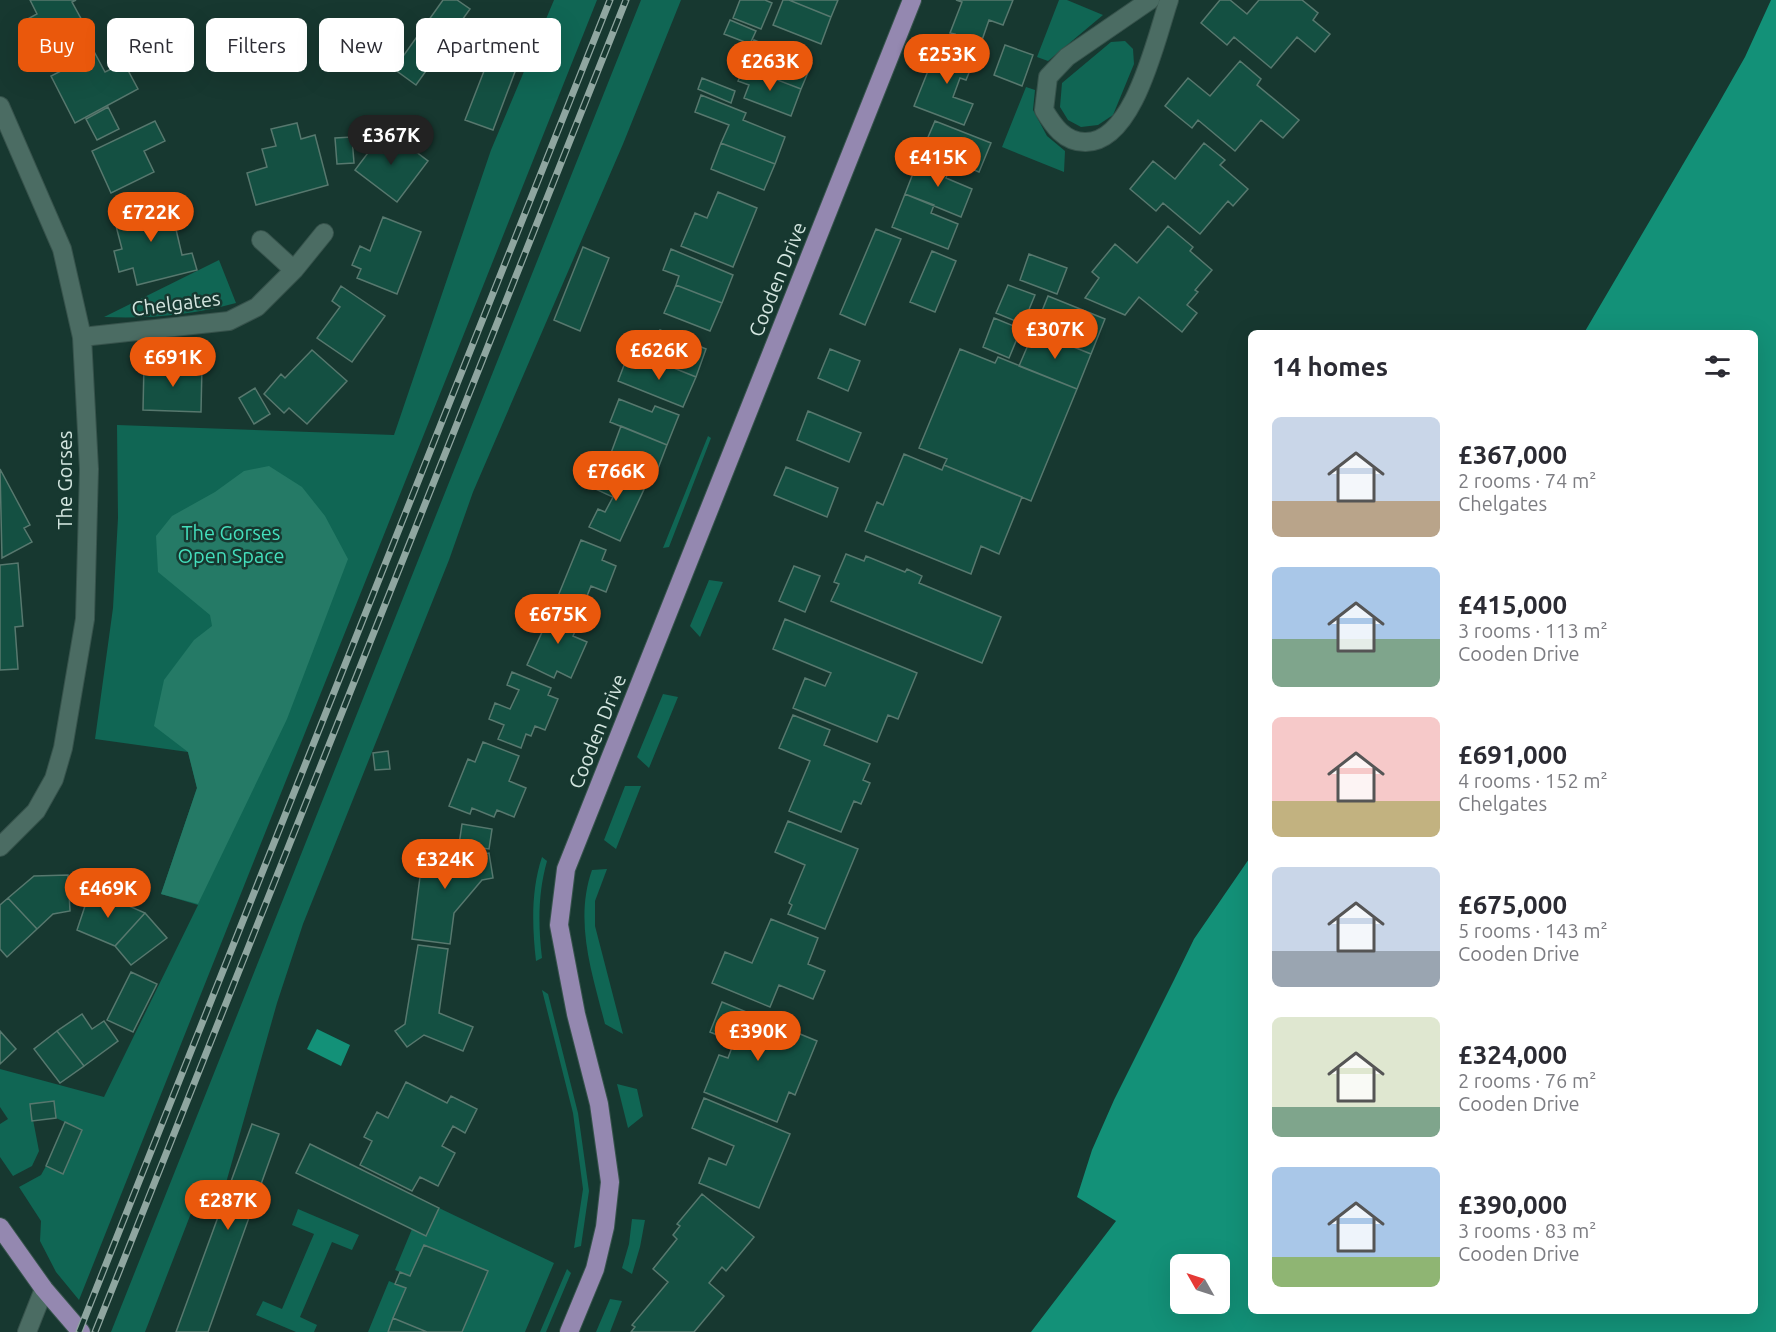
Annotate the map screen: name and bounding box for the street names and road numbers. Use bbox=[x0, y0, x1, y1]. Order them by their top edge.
street label: Cooden Drive bbox=[744, 218, 810, 340]
street label: Chelgates bbox=[130, 286, 222, 320]
street label: The Gorses bbox=[53, 430, 76, 530]
street label: Cooden Drive bbox=[564, 670, 630, 792]

